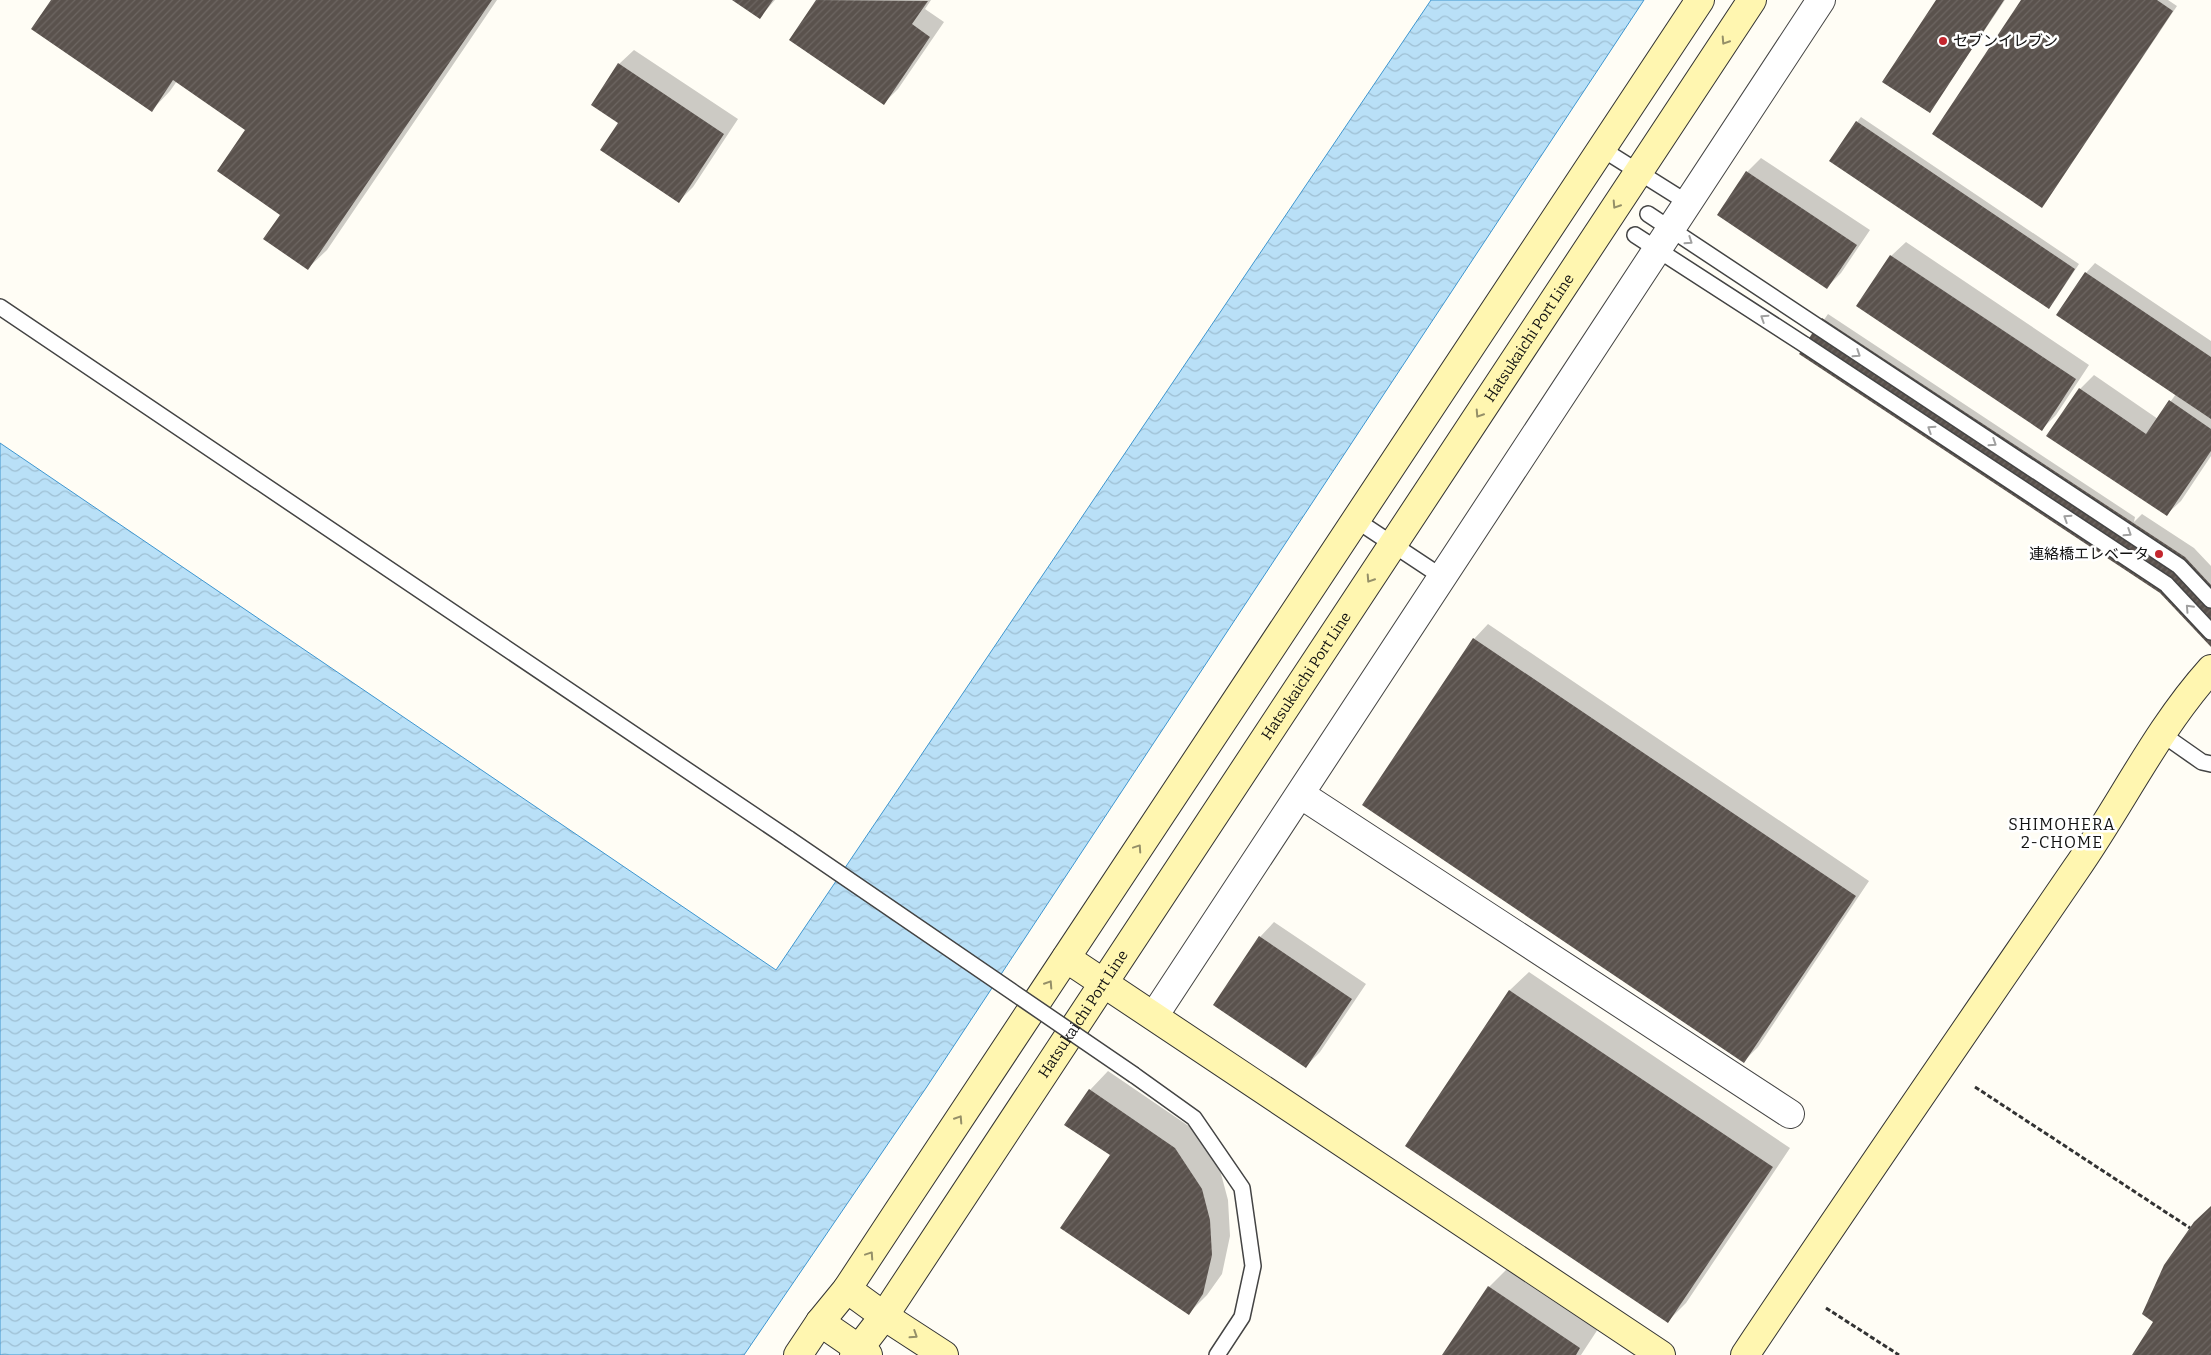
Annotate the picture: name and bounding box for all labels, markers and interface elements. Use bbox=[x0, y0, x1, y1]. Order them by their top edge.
place label: セブンイレブン bbox=[1953, 32, 2058, 50]
one-way arrow bbox=[1722, 35, 1732, 44]
marker: セブンイレブン bbox=[1937, 35, 1949, 47]
one-way arrow bbox=[1613, 200, 1623, 209]
one-way arrow bbox=[1683, 235, 1693, 244]
street label: Hatsukaichi Port Line bbox=[1481, 270, 1578, 405]
one-way arrow bbox=[1760, 315, 1769, 324]
one-way arrow bbox=[1852, 347, 1861, 357]
one-way arrow bbox=[1476, 408, 1485, 418]
one-way arrow bbox=[1928, 426, 1937, 435]
one-way arrow bbox=[1987, 437, 1997, 446]
one-way arrow bbox=[2063, 515, 2072, 525]
one-way arrow bbox=[2123, 527, 2132, 536]
place label: 連絡橋エレベータ bbox=[2029, 545, 2149, 563]
marker: 連絡橋エレベータ bbox=[2153, 548, 2165, 560]
one-way arrow bbox=[1367, 573, 1376, 583]
one-way arrow bbox=[2186, 604, 2195, 613]
street label: Hatsukaichi Port Line bbox=[1258, 609, 1355, 743]
district label: SHIMOHERA 2-CHOME bbox=[2008, 815, 2116, 852]
one-way arrow bbox=[1132, 844, 1142, 853]
street label: Hatsukaichi Port Line bbox=[1035, 947, 1132, 1081]
one-way arrow bbox=[1043, 980, 1052, 989]
one-way arrow bbox=[953, 1115, 962, 1125]
one-way arrow bbox=[863, 1251, 873, 1260]
one-way arrow bbox=[908, 1329, 917, 1339]

